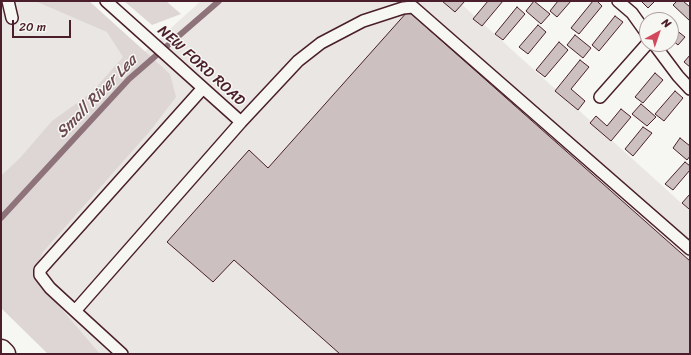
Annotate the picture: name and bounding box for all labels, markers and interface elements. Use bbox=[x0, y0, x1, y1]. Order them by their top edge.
scale bar bbox=[14, 12, 73, 38]
north arrow bbox=[639, 12, 679, 52]
text: N bbox=[657, 13, 675, 33]
text: 20 m bbox=[19, 16, 46, 38]
street label: NEW FORD ROAD bbox=[153, 22, 249, 110]
water label: Small River Lea bbox=[53, 52, 141, 142]

